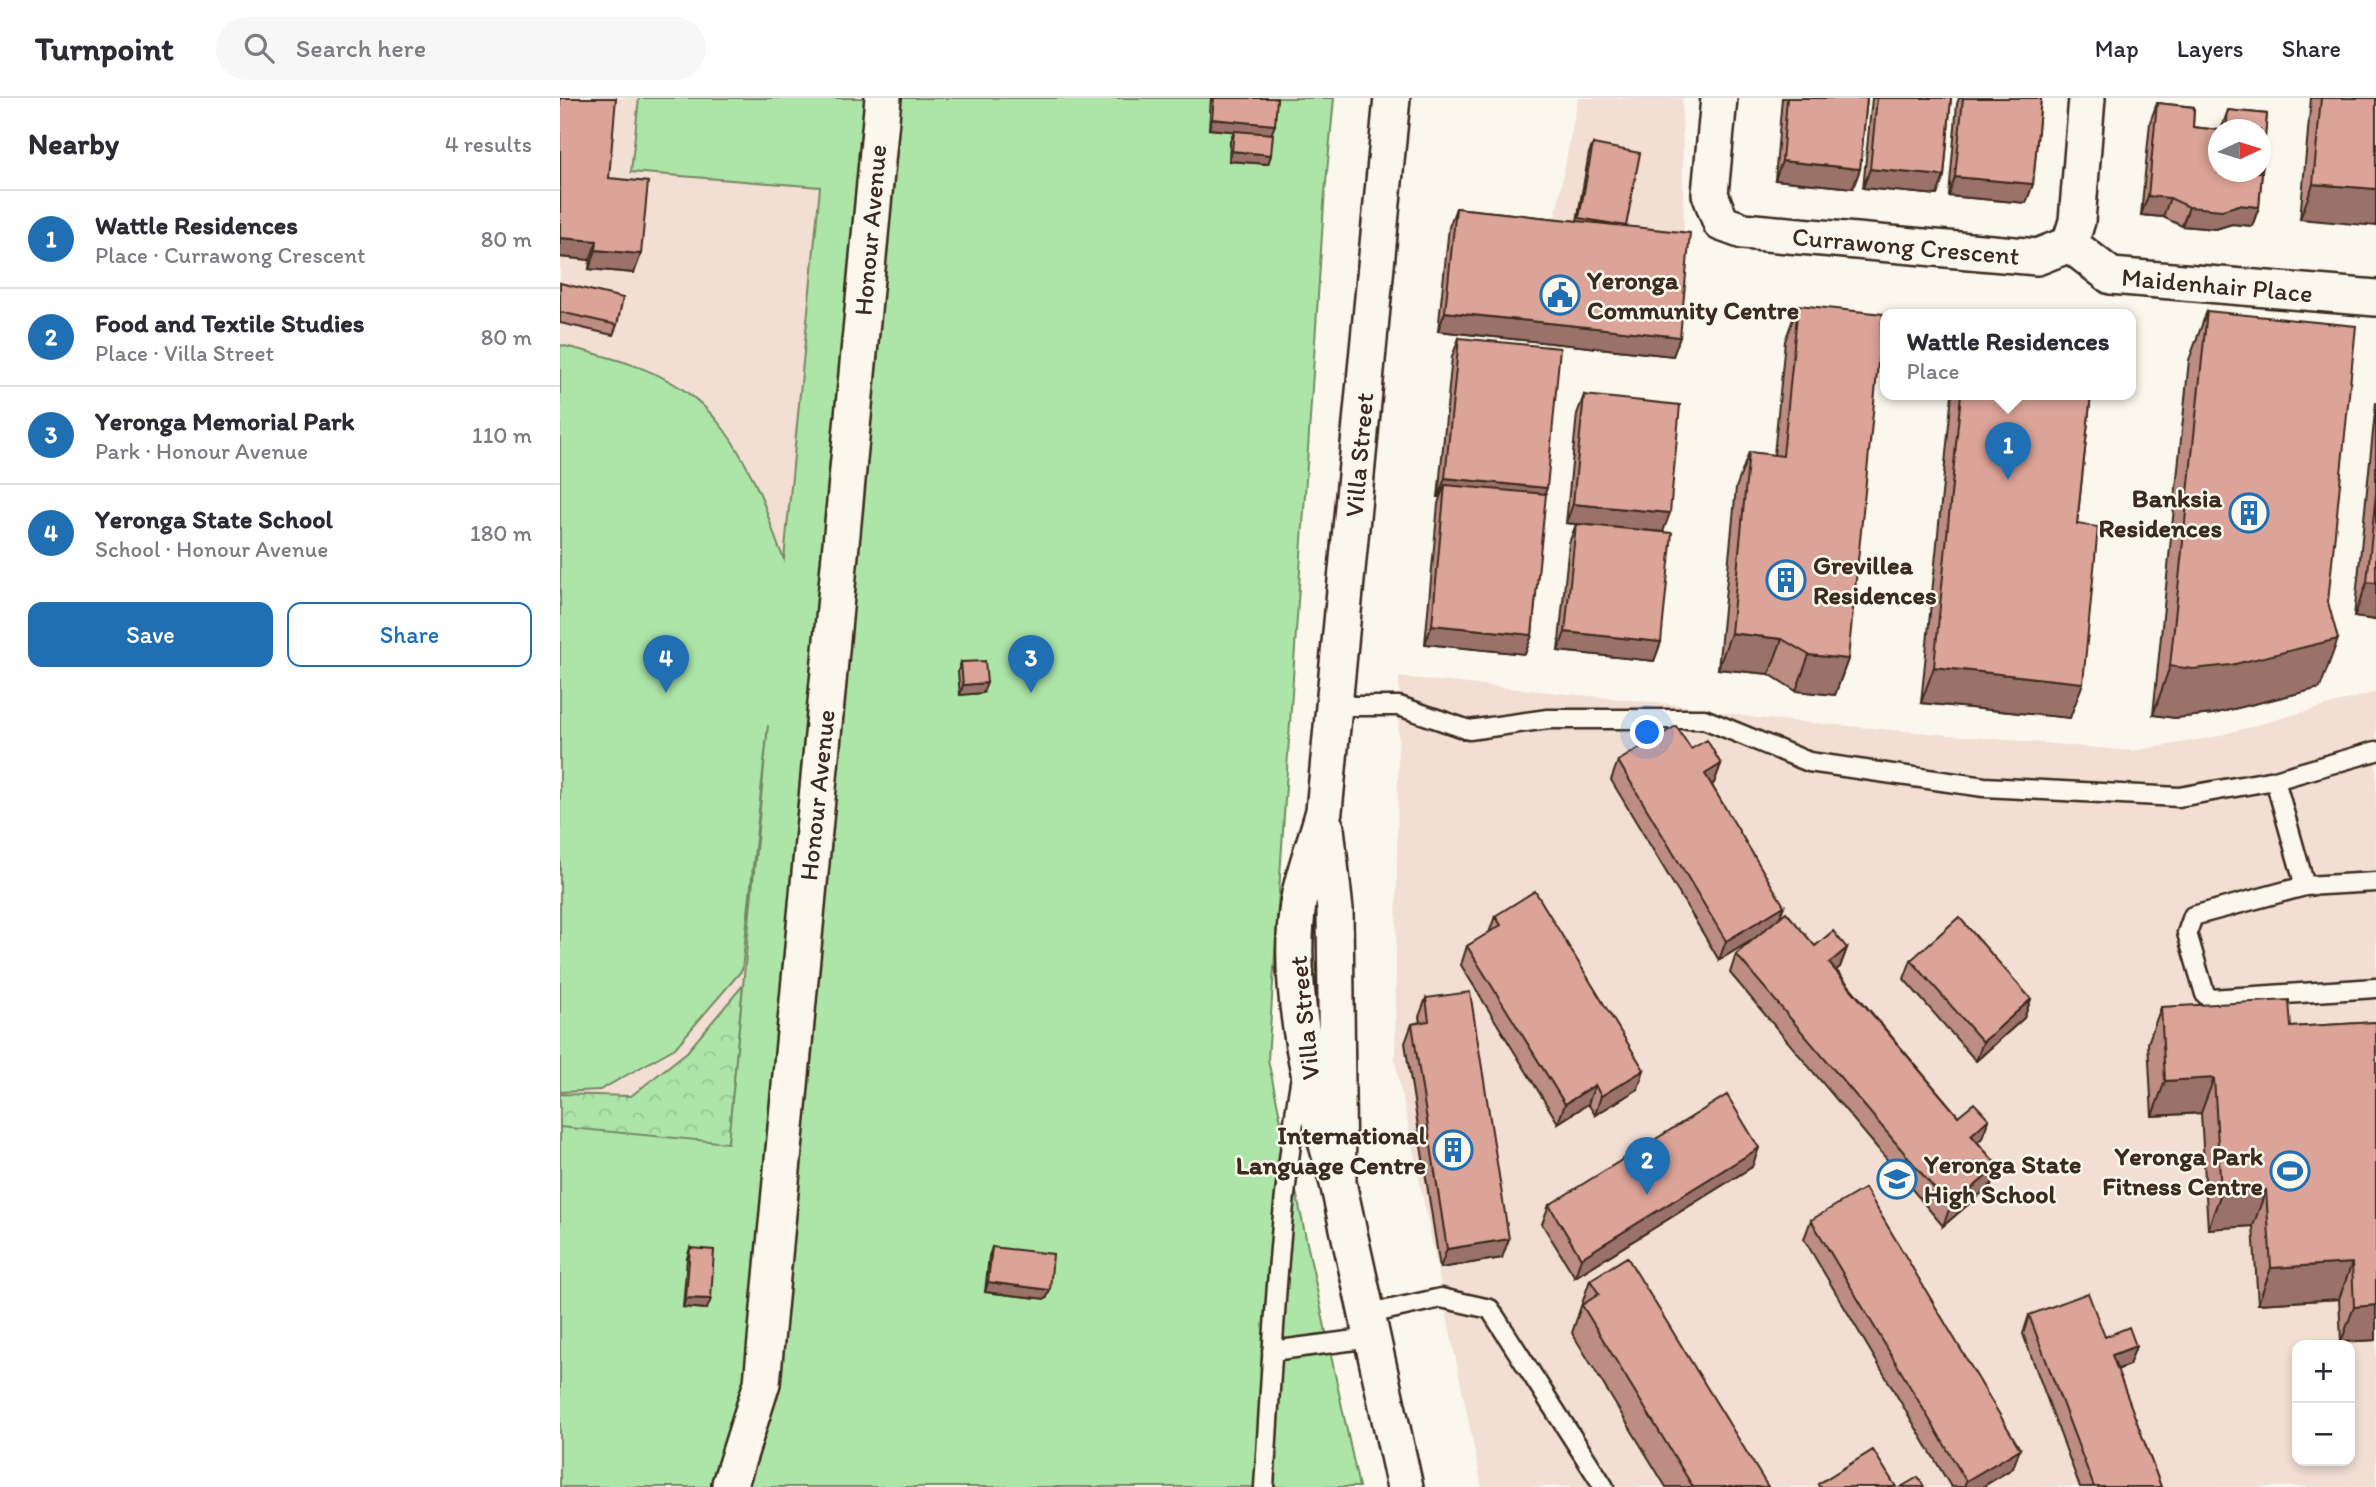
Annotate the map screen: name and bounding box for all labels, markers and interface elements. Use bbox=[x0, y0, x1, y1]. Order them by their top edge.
search box bbox=[216, 17, 706, 80]
text: Turnpoint bbox=[35, 29, 174, 68]
icon: search bbox=[240, 29, 278, 67]
text: Search here bbox=[296, 32, 426, 64]
text: Map bbox=[2095, 34, 2139, 63]
text: Layers bbox=[2177, 34, 2244, 63]
text: Share bbox=[2282, 34, 2341, 63]
north arrow bbox=[2208, 119, 2271, 182]
text: Nearby bbox=[28, 125, 119, 162]
text: 4 results bbox=[445, 130, 532, 158]
street label: Honour Avenue bbox=[847, 143, 893, 317]
text: Wattle Residences bbox=[95, 209, 298, 241]
street label: Currawong Crescent bbox=[1791, 220, 2021, 272]
text: 1 bbox=[46, 225, 56, 253]
text: 80 m bbox=[481, 225, 532, 253]
text: Place · Currawong Crescent bbox=[95, 241, 366, 269]
street label: Maidenhair Place bbox=[2120, 261, 2314, 309]
place label: Yeronga Community Centre bbox=[1586, 264, 1799, 326]
public building icon: Yeronga Community Centre bbox=[1539, 274, 1581, 316]
text: Food and Textile Studies bbox=[95, 307, 365, 339]
popup bbox=[1880, 309, 2136, 400]
text: 2 bbox=[45, 323, 57, 351]
text: 80 m bbox=[481, 323, 532, 351]
text: Wattle Residences bbox=[1906, 325, 2110, 357]
text: Place · Villa Street bbox=[95, 339, 274, 367]
text: Place bbox=[1906, 357, 1959, 385]
street label: Villa Street bbox=[1338, 391, 1380, 519]
text: Yeronga Memorial Park bbox=[95, 405, 355, 437]
text: 3 bbox=[45, 421, 57, 449]
text: 110 m bbox=[472, 421, 532, 449]
pin: 1 bbox=[1985, 422, 2031, 480]
text: Park · Honour Avenue bbox=[95, 437, 308, 465]
place label: Banksia Residences bbox=[2098, 482, 2222, 544]
building icon: Banksia Residences bbox=[2228, 492, 2270, 534]
text: Yeronga State School bbox=[95, 503, 333, 535]
text: 4 bbox=[44, 519, 58, 547]
text: 180 m bbox=[470, 519, 532, 547]
text: School · Honour Avenue bbox=[95, 535, 328, 563]
place label: Grevillea Residences bbox=[1813, 549, 1937, 611]
building icon: Grevillea Residences bbox=[1765, 559, 1807, 601]
button: Save bbox=[28, 602, 273, 667]
button: Share bbox=[287, 602, 532, 667]
pin: 4 bbox=[643, 635, 689, 693]
pin: 3 bbox=[1008, 635, 1054, 693]
street label: Honour Avenue bbox=[792, 708, 842, 882]
your location bbox=[1630, 715, 1664, 749]
street label: Villa Street bbox=[1282, 954, 1326, 1082]
place label: International Language Centre bbox=[1236, 1119, 1427, 1181]
building icon: International Language Centre bbox=[1432, 1129, 1474, 1171]
pin: 2 bbox=[1624, 1137, 1670, 1195]
place label: Yeronga Park Fitness Centre bbox=[2102, 1140, 2264, 1202]
place label: Yeronga State High School bbox=[1923, 1148, 2081, 1210]
sports icon: Yeronga Park Fitness Centre bbox=[2269, 1150, 2311, 1192]
school or university icon: Yeronga State High School bbox=[1876, 1158, 1918, 1200]
map controls bbox=[2292, 1340, 2355, 1466]
button: + bbox=[2292, 1340, 2355, 1403]
button: − bbox=[2292, 1403, 2355, 1466]

